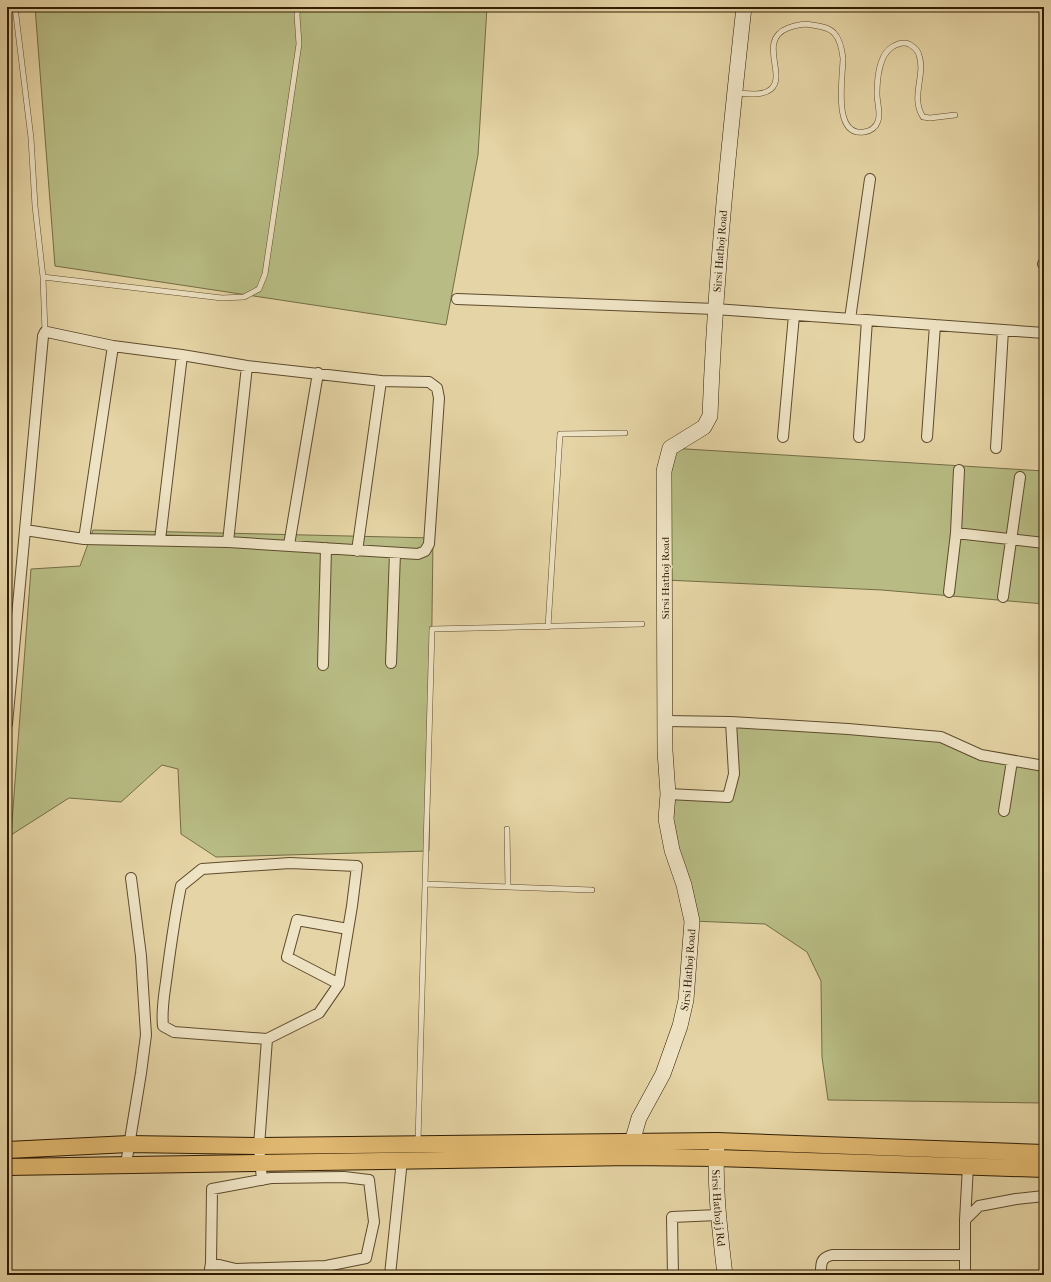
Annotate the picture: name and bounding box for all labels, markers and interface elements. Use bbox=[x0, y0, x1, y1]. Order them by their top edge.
street label: Sirsi Hathoj Road bbox=[710, 209, 730, 293]
street label: Sirsi Hathoj Road bbox=[659, 536, 672, 619]
street label: Sirsi Hathoj Road bbox=[677, 927, 698, 1012]
street label: Sirsi Hathoj j Rd bbox=[710, 1169, 728, 1248]

